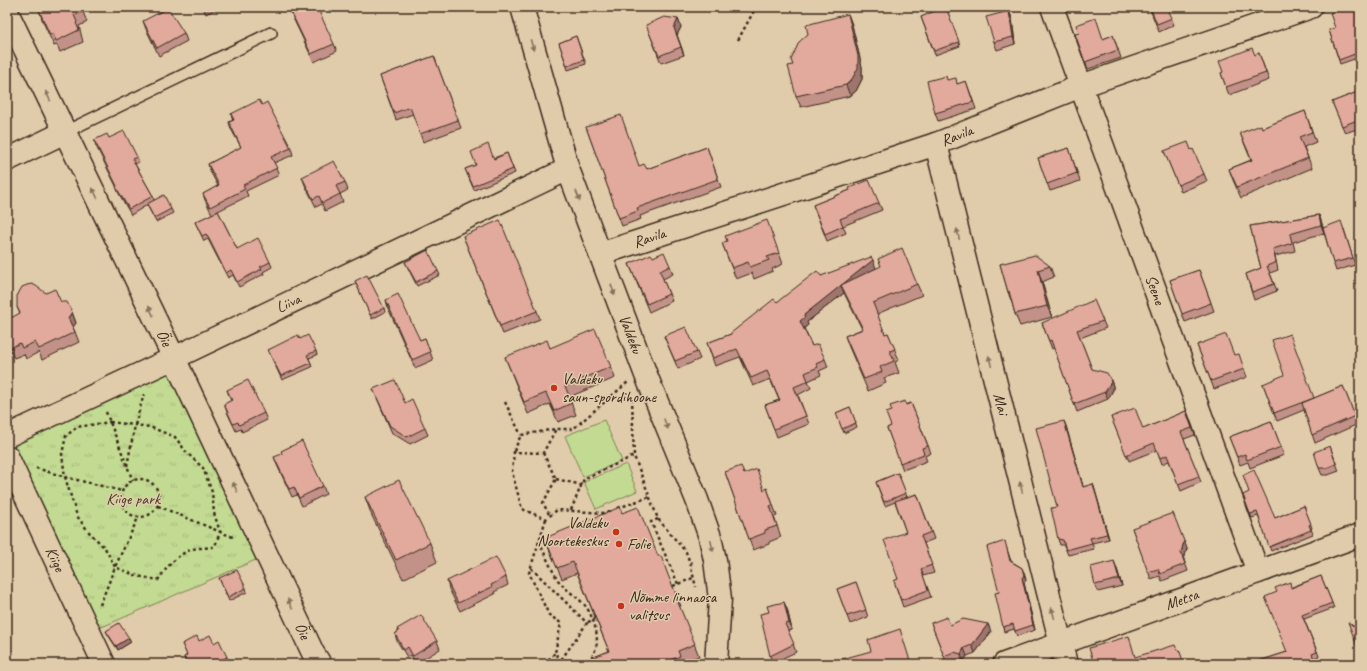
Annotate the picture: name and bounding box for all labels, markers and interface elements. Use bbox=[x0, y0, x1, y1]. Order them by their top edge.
one-way arrow bbox=[530, 38, 536, 51]
one-way arrow bbox=[45, 91, 51, 102]
street label: Ravila bbox=[938, 120, 977, 151]
one-way arrow bbox=[92, 188, 98, 199]
one-way arrow bbox=[575, 190, 581, 202]
street label: Ravila bbox=[631, 223, 669, 252]
one-way arrow bbox=[955, 228, 961, 240]
street label: Seene bbox=[1141, 272, 1170, 309]
one-way arrow bbox=[611, 285, 617, 297]
street label: Liiva bbox=[273, 288, 305, 318]
one-way arrow bbox=[148, 305, 154, 316]
street label: Valdeku bbox=[614, 312, 647, 357]
street label: Õie bbox=[152, 326, 178, 351]
one-way arrow bbox=[987, 354, 993, 366]
place label: Valdeku saun-spordihoone bbox=[562, 369, 658, 407]
marker: Valdeku saun-spordihoone bbox=[549, 383, 559, 393]
street label: Mai bbox=[989, 391, 1014, 419]
one-way arrow bbox=[664, 419, 670, 431]
one-way arrow bbox=[1018, 480, 1024, 493]
one-way arrow bbox=[232, 481, 238, 492]
park label: Kiige park bbox=[106, 489, 161, 509]
place label: Valdeku Noortekeskus bbox=[537, 513, 610, 551]
marker: Valdeku Noortekeskus bbox=[611, 527, 621, 537]
place label: Folie bbox=[627, 534, 652, 554]
marker: Folie bbox=[614, 539, 624, 549]
one-way arrow bbox=[709, 540, 715, 552]
street label: Kiige bbox=[41, 544, 70, 577]
street label: Metsa bbox=[1162, 584, 1203, 615]
place label: Nõmme linnaosa valitsus bbox=[629, 587, 718, 625]
one-way arrow bbox=[287, 598, 293, 610]
marker: Nõmme linnaosa valitsus bbox=[616, 601, 626, 611]
one-way arrow bbox=[1050, 606, 1056, 618]
street label: Õie bbox=[290, 619, 316, 644]

